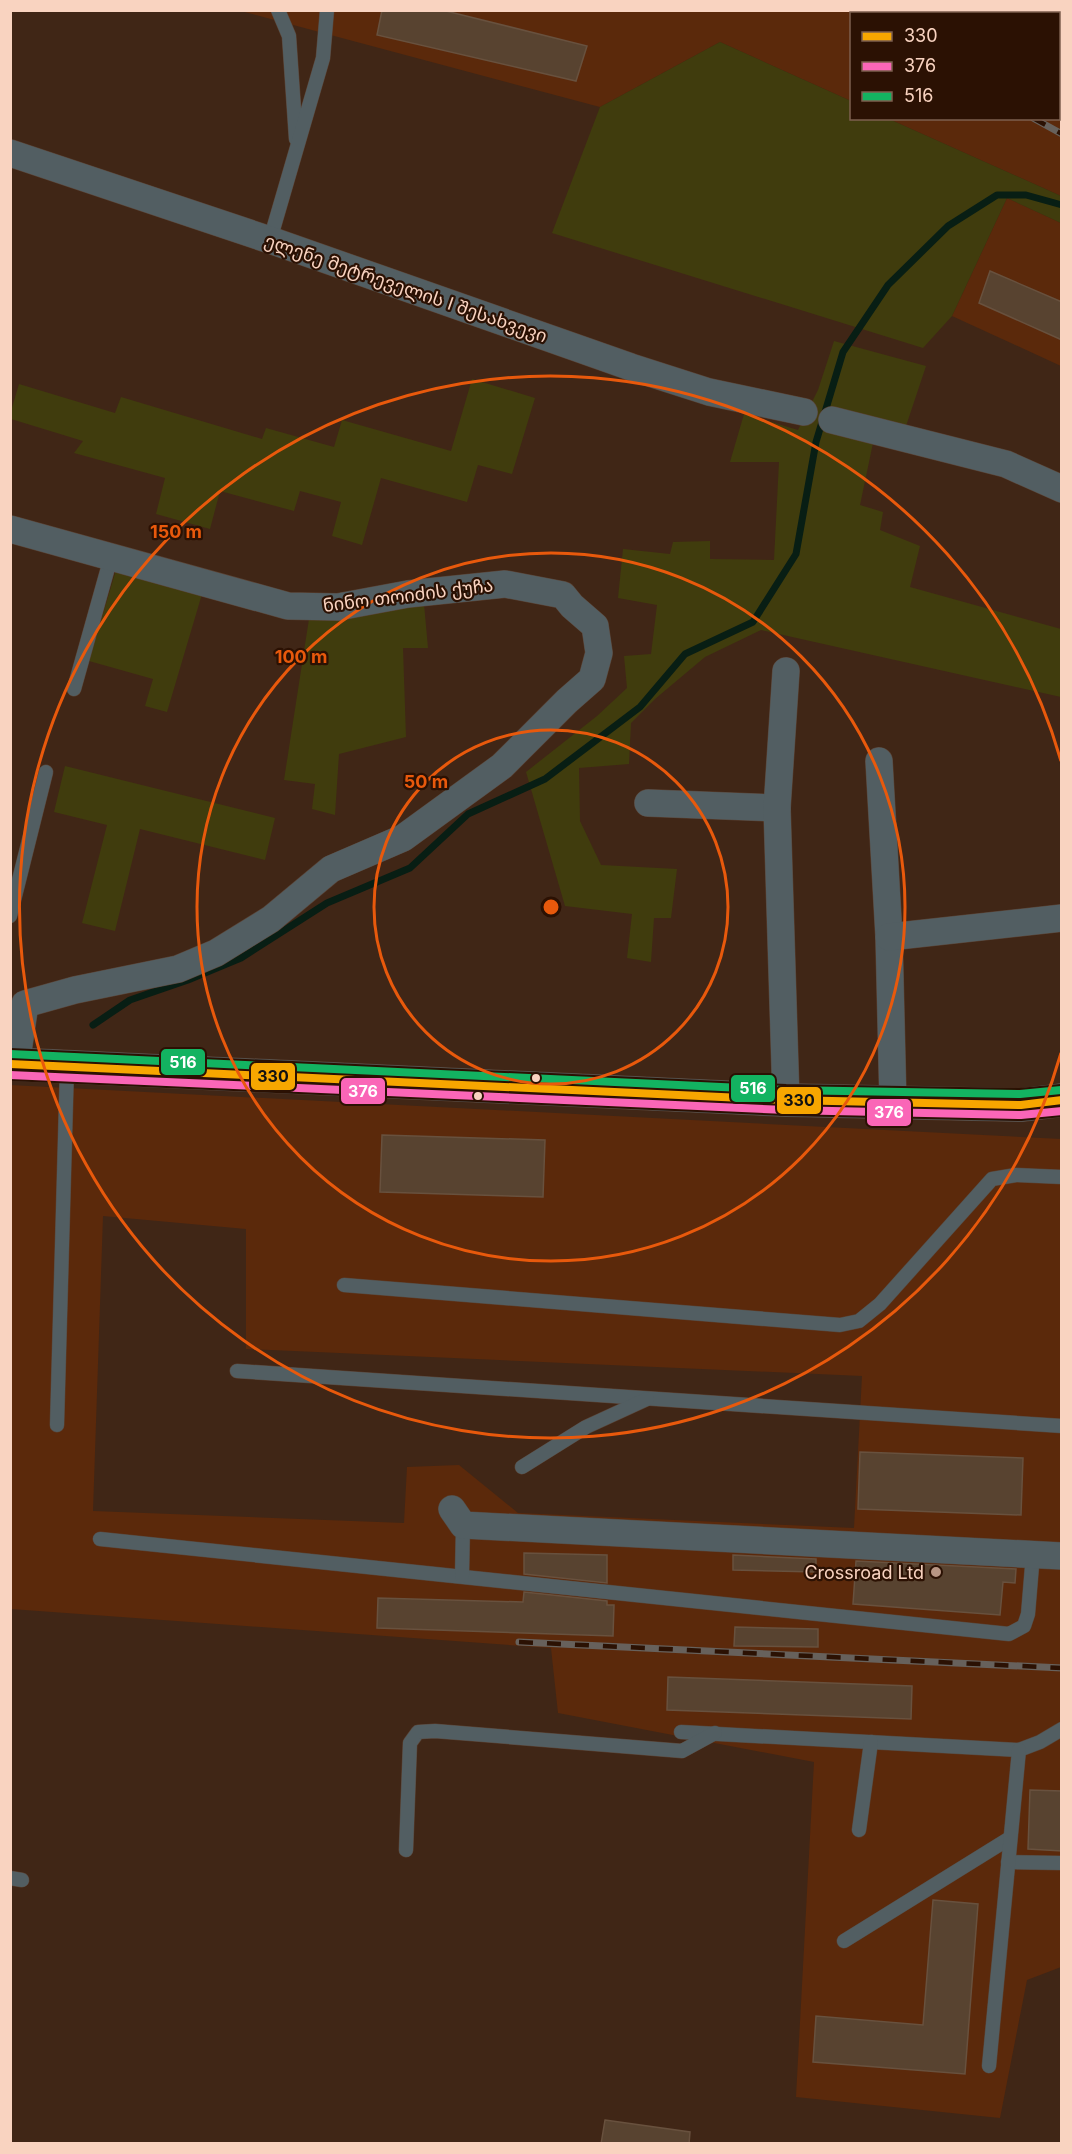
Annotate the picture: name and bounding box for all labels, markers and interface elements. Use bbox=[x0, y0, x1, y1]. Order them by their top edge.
legend bbox=[850, 12, 1060, 120]
text: 330 bbox=[904, 25, 938, 46]
text: 376 bbox=[904, 55, 936, 76]
text: 516 bbox=[904, 85, 933, 106]
street label: ელენე მეტრეველის I შესახვევი bbox=[262, 230, 550, 347]
text: 150 m bbox=[150, 521, 202, 542]
street label: ნინო თოიძის ქუჩა bbox=[322, 574, 495, 617]
text: 100 m bbox=[275, 646, 327, 667]
text: 50 m bbox=[404, 771, 448, 792]
centre of rings bbox=[541, 897, 561, 917]
line badge: 516 bbox=[160, 1048, 206, 1076]
text: 516 bbox=[169, 1052, 197, 1072]
line badge: 330 bbox=[250, 1062, 296, 1091]
text: 330 bbox=[257, 1066, 289, 1086]
unlabelled marker bbox=[530, 1072, 542, 1084]
line badge: 516 bbox=[730, 1074, 776, 1103]
line badge: 376 bbox=[340, 1077, 386, 1105]
text: 516 bbox=[739, 1078, 767, 1098]
text: 376 bbox=[348, 1081, 378, 1101]
line badge: 330 bbox=[776, 1086, 822, 1115]
unlabelled marker bbox=[472, 1090, 484, 1102]
text: 330 bbox=[783, 1090, 815, 1110]
line badge: 376 bbox=[866, 1098, 912, 1127]
text: 376 bbox=[874, 1102, 904, 1122]
place label: Crossroad Ltd bbox=[804, 1562, 924, 1583]
marker: Crossroad Ltd bbox=[929, 1565, 943, 1579]

